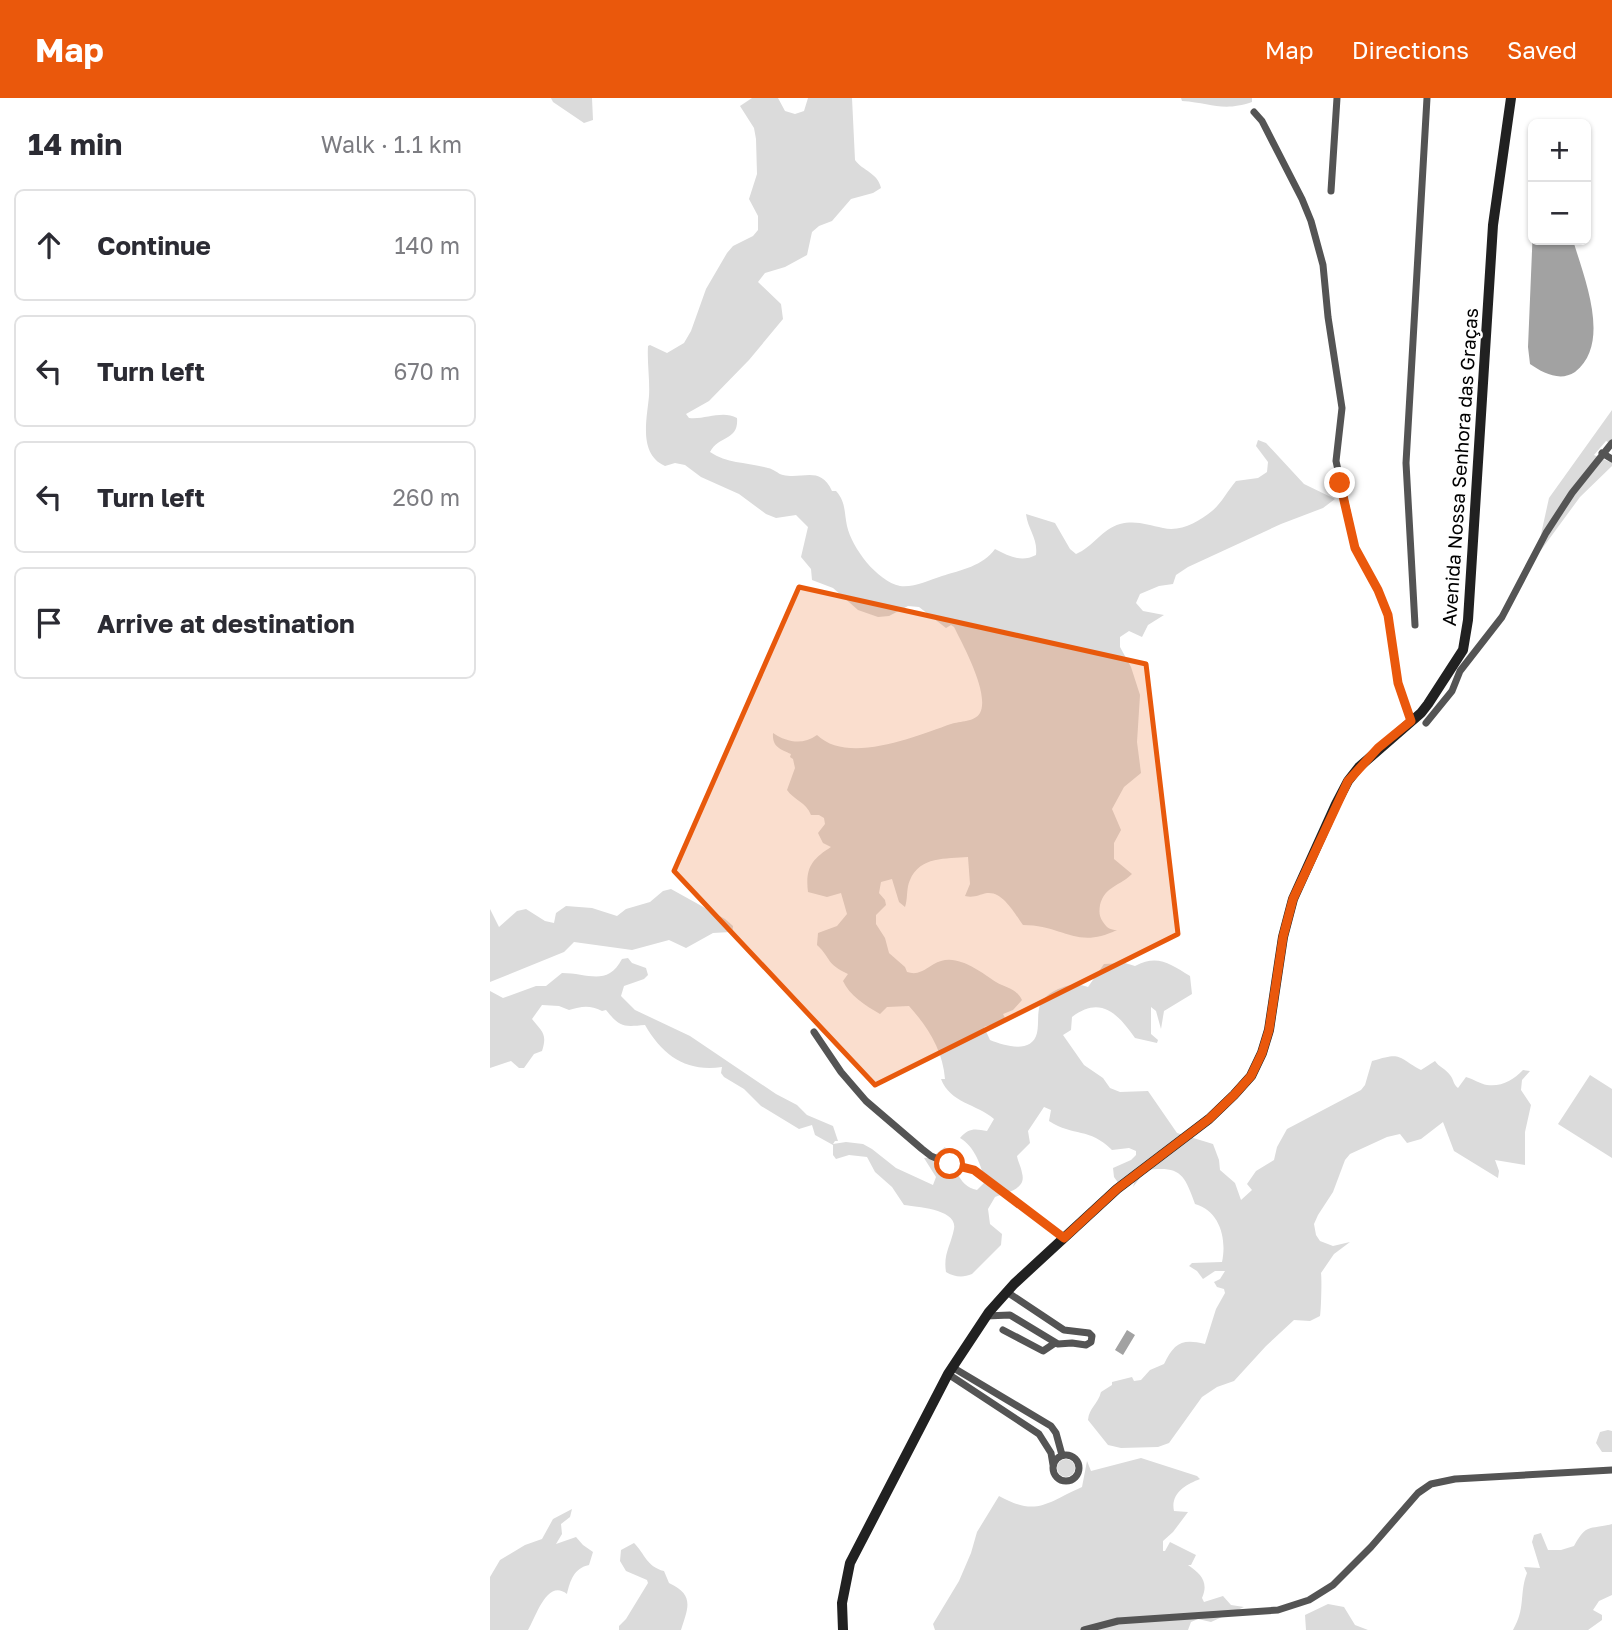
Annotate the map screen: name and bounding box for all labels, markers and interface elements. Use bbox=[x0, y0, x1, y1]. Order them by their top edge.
text: Map bbox=[35, 30, 104, 69]
text: Map bbox=[1265, 35, 1314, 64]
text: Directions bbox=[1352, 35, 1469, 64]
text: Saved bbox=[1507, 35, 1577, 64]
map controls bbox=[1528, 119, 1591, 245]
button: + bbox=[1528, 119, 1591, 182]
text: 14 min bbox=[28, 126, 122, 162]
text: Walk · 1.1 km bbox=[321, 130, 462, 158]
button: − bbox=[1528, 182, 1591, 245]
icon: ahead bbox=[30, 226, 68, 264]
text: Continue bbox=[97, 230, 211, 261]
text: 140 m bbox=[394, 231, 460, 259]
street label: Avenida Nossa Senhora das Graças bbox=[1437, 307, 1482, 627]
icon: left bbox=[30, 352, 68, 390]
text: Turn left bbox=[97, 356, 205, 387]
text: 670 m bbox=[394, 357, 460, 385]
route end bbox=[1324, 467, 1355, 498]
icon: left bbox=[30, 478, 68, 516]
text: Turn left bbox=[97, 482, 205, 513]
text: 260 m bbox=[392, 483, 460, 511]
icon: arrive bbox=[30, 604, 68, 642]
text: Arrive at destination bbox=[97, 608, 355, 639]
route start bbox=[934, 1148, 965, 1179]

